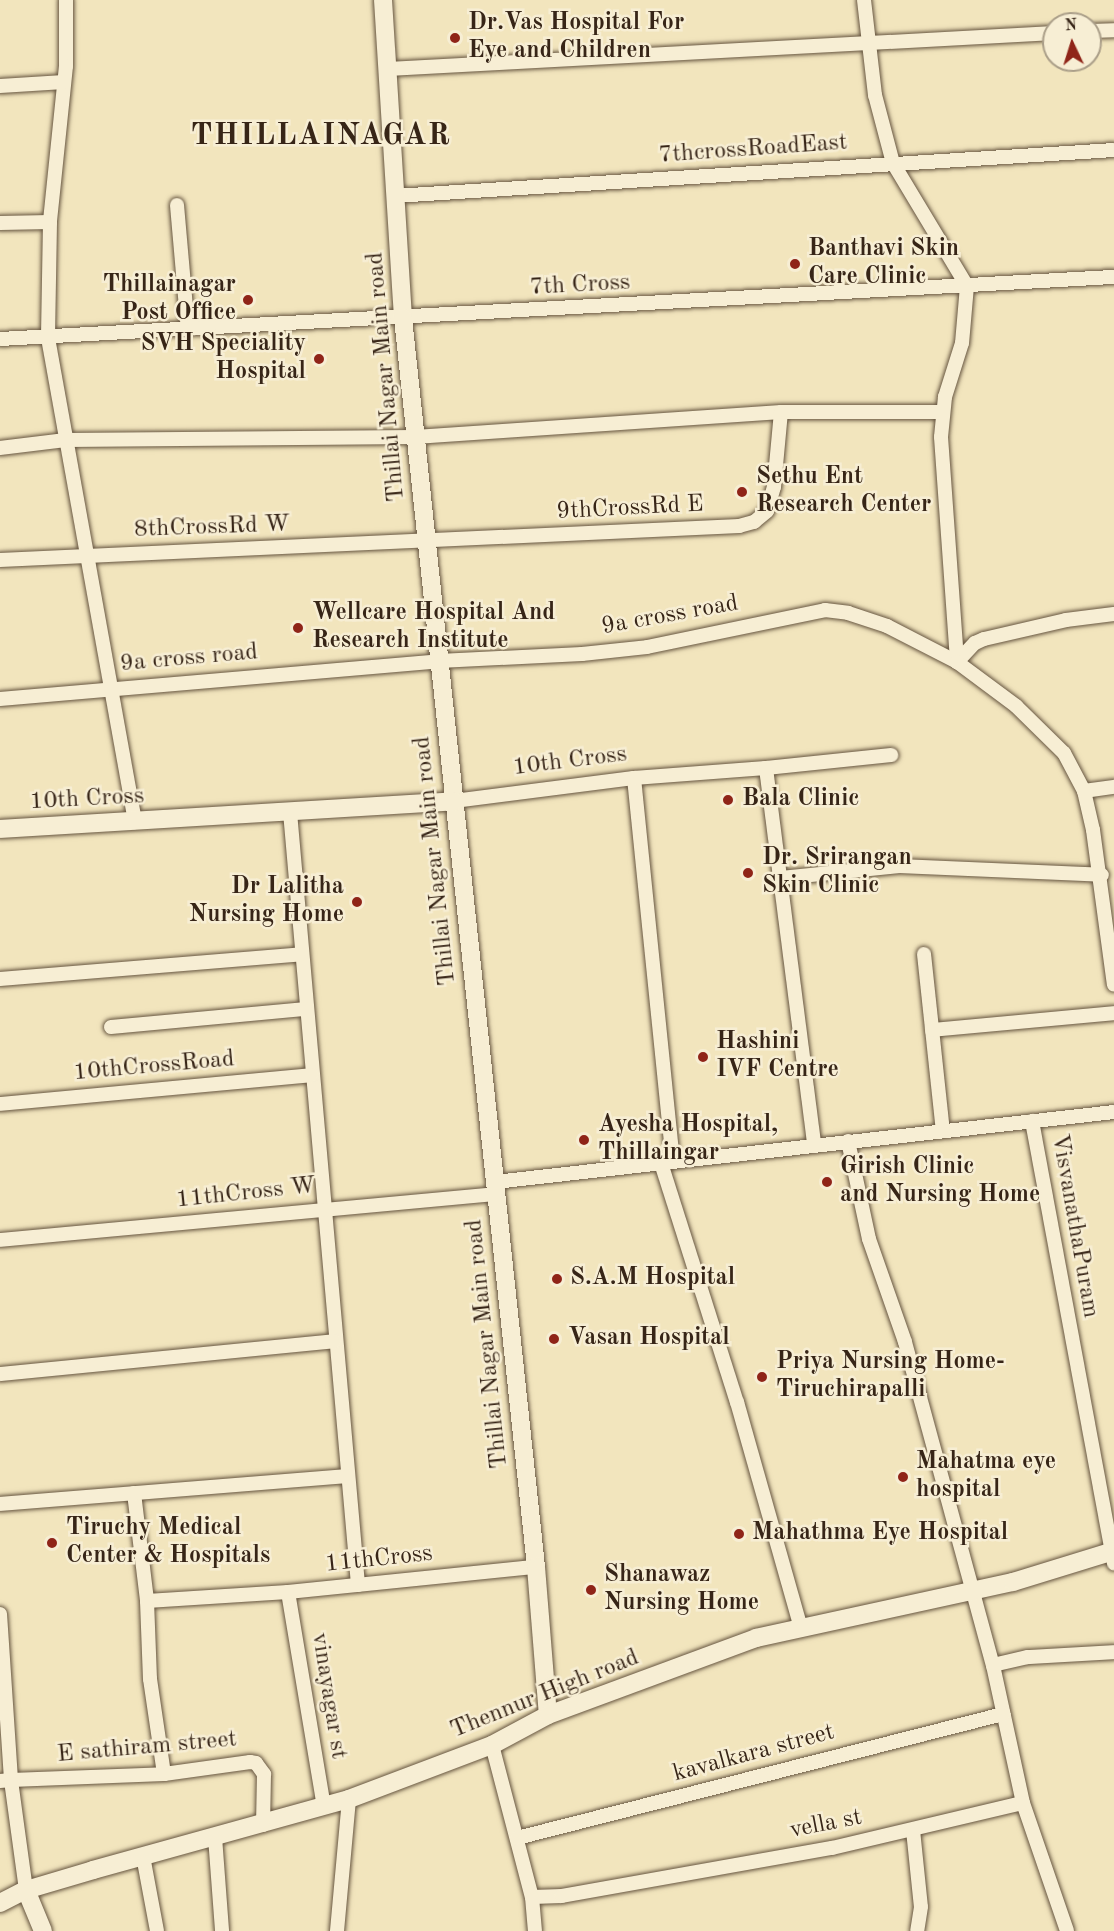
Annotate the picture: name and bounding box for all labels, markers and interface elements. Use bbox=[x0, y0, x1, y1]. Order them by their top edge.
place label: Dr.Vas Hospital For Eye and Children bbox=[468, 10, 684, 66]
north arrow bbox=[1042, 12, 1102, 72]
text: N bbox=[1064, 18, 1078, 34]
marker: Dr.Vas Hospital For Eye and Children bbox=[446, 29, 464, 47]
district label: THILLAINAGAR bbox=[191, 118, 451, 154]
street label: 7thcrossRoadEast bbox=[658, 129, 848, 171]
place label: Banthavi Skin Care Clinic bbox=[808, 236, 959, 292]
street label: Thillai Nagar Main road bbox=[362, 251, 412, 503]
marker: Banthavi Skin Care Clinic bbox=[786, 255, 804, 273]
street label: 7th Cross bbox=[529, 269, 631, 303]
place label: Thillainagar Post Office bbox=[103, 272, 236, 328]
marker: Thillainagar Post Office bbox=[241, 293, 255, 307]
place label: SVH Speciality Hospital bbox=[140, 331, 306, 387]
marker: SVH Speciality Hospital bbox=[310, 350, 328, 368]
place label: Sethu Ent Research Center bbox=[756, 464, 931, 520]
marker: Sethu Ent Research Center bbox=[733, 483, 751, 501]
street label: 9thCrossRd E bbox=[556, 491, 704, 527]
street label: 8thCrossRd W bbox=[133, 511, 291, 545]
street label: 9a cross road bbox=[599, 590, 741, 642]
place label: Wellcare Hospital And Research Institute bbox=[312, 600, 555, 656]
marker: Wellcare Hospital And Research Institute bbox=[289, 619, 307, 637]
street label: 9a cross road bbox=[119, 639, 259, 679]
street label: Thillai Nagar Main road bbox=[409, 735, 463, 987]
street label: 10th Cross bbox=[511, 741, 629, 783]
street label: 10th Cross bbox=[29, 783, 145, 817]
place label: Bala Clinic bbox=[742, 786, 860, 814]
marker: Bala Clinic bbox=[719, 791, 737, 809]
place label: Dr. Srirangan Skin Clinic bbox=[762, 845, 912, 901]
marker: Dr. Srirangan Skin Clinic bbox=[739, 864, 757, 882]
place label: Dr Lalitha Nursing Home bbox=[189, 874, 344, 930]
marker: Dr Lalitha Nursing Home bbox=[348, 893, 366, 911]
place label: Hashini IVF Centre bbox=[716, 1029, 839, 1085]
street label: 10thCrossRoad bbox=[72, 1046, 236, 1088]
marker: Hashini IVF Centre bbox=[694, 1048, 712, 1066]
place label: Ayesha Hospital, Thillaingar bbox=[598, 1112, 778, 1168]
marker: Ayesha Hospital, Thillaingar bbox=[575, 1131, 593, 1149]
street label: VisvanathaPuram bbox=[1044, 1132, 1104, 1320]
place label: Girish Clinic and Nursing Home bbox=[840, 1154, 1040, 1210]
street label: 11thCross W bbox=[175, 1172, 317, 1216]
marker: Girish Clinic and Nursing Home bbox=[818, 1173, 836, 1191]
street label: Thillai Nagar Main road bbox=[461, 1218, 515, 1470]
place label: S.A.M Hospital bbox=[570, 1265, 735, 1293]
marker: S.A.M Hospital bbox=[548, 1270, 566, 1288]
place label: Vasan Hospital bbox=[568, 1325, 730, 1353]
marker: Vasan Hospital bbox=[545, 1330, 563, 1348]
place label: Priya Nursing Home- Tiruchirapalli bbox=[776, 1349, 1005, 1405]
marker: Priya Nursing Home- Tiruchirapalli bbox=[753, 1368, 771, 1386]
place label: Mahatma eye hospital bbox=[916, 1449, 1056, 1505]
marker: Mahatma eye hospital bbox=[894, 1468, 912, 1486]
place label: Tiruchy Medical Center & Hospitals bbox=[66, 1515, 270, 1571]
place label: Mahathma Eye Hospital bbox=[752, 1520, 1008, 1548]
marker: Mahathma Eye Hospital bbox=[730, 1525, 748, 1543]
marker: Tiruchy Medical Center & Hospitals bbox=[43, 1534, 61, 1552]
street label: 11thCross bbox=[324, 1540, 434, 1580]
place label: Shanawaz Nursing Home bbox=[604, 1562, 759, 1618]
marker: Shanawaz Nursing Home bbox=[582, 1581, 600, 1599]
street label: vinayagar st bbox=[304, 1631, 352, 1761]
street label: Thennur High road bbox=[447, 1644, 643, 1746]
street label: kavalkara street bbox=[670, 1719, 838, 1789]
street label: E sathiram street bbox=[56, 1726, 238, 1770]
street label: vella st bbox=[787, 1804, 865, 1846]

